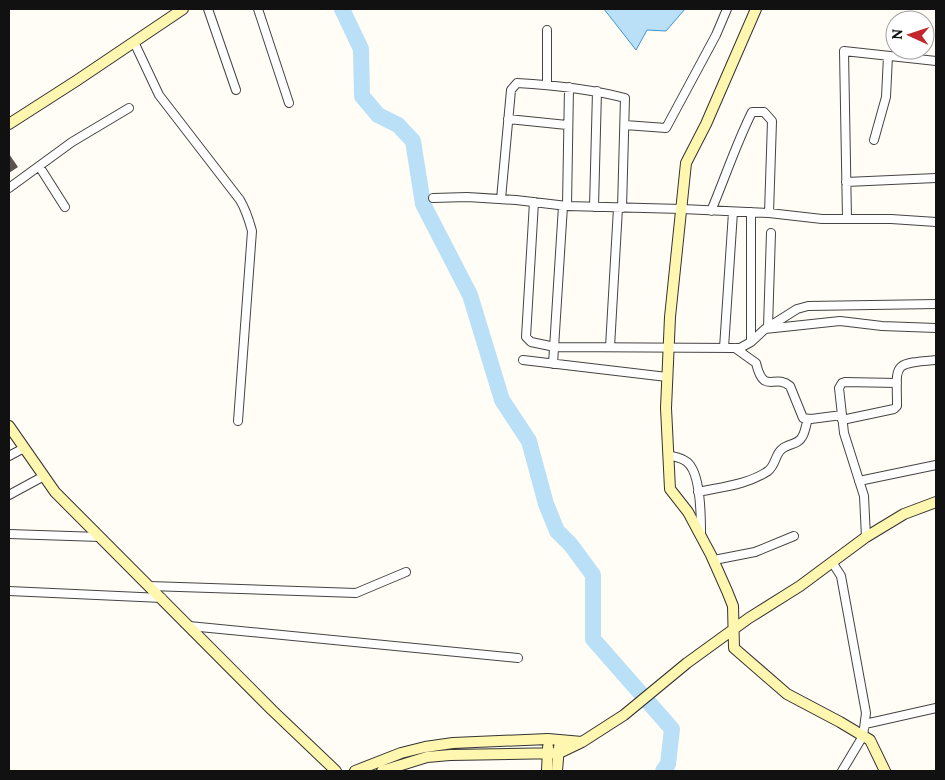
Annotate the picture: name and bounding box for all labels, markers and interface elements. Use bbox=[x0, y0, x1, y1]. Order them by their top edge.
north arrow bbox=[885, 10, 935, 60]
text: N bbox=[888, 28, 906, 40]

